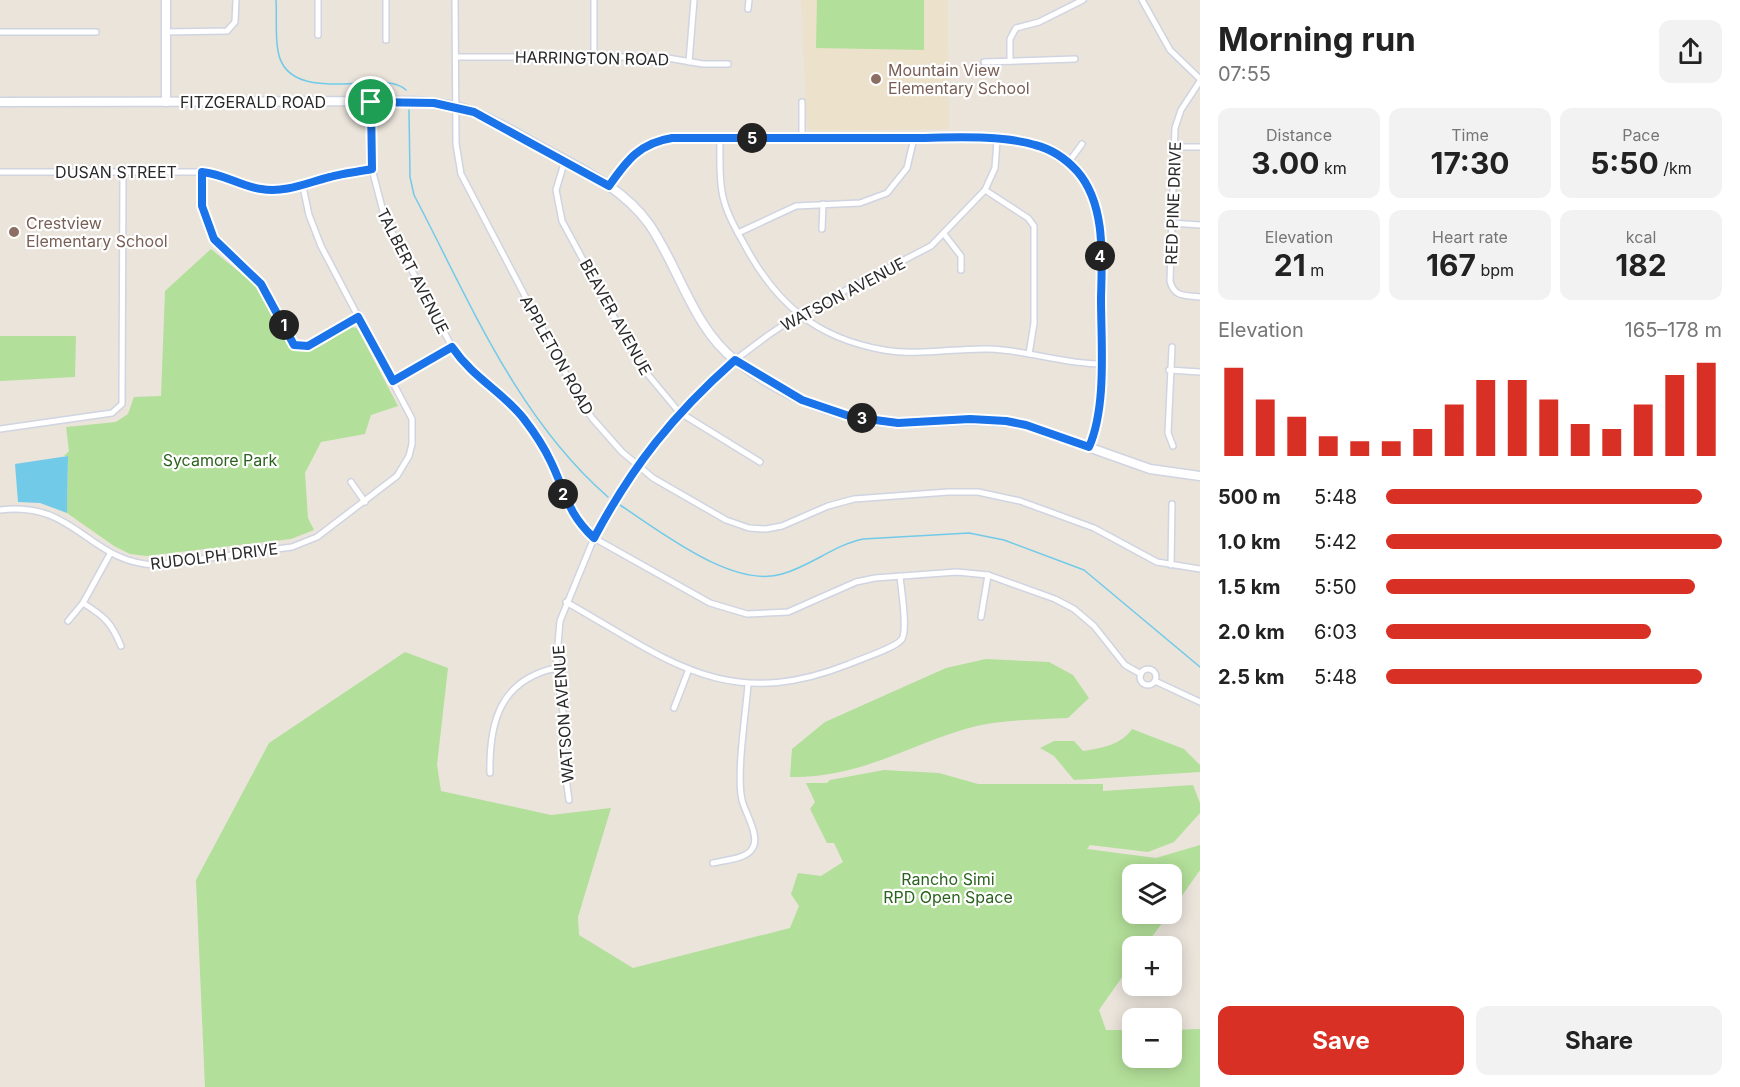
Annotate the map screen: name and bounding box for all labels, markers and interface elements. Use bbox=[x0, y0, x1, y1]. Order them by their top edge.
text: Morning run bbox=[1218, 19, 1416, 59]
button: share bbox=[1659, 20, 1722, 83]
street label: HARRINGTON ROAD bbox=[515, 47, 669, 69]
place label: Mountain View Elementary School bbox=[888, 60, 1030, 98]
text: 07:55 bbox=[1218, 62, 1271, 86]
marker: Mountain View Elementary School bbox=[869, 72, 883, 86]
pin bbox=[345, 76, 396, 127]
icon: arrive bbox=[354, 85, 387, 118]
street label: FITZGERALD ROAD bbox=[180, 92, 326, 112]
pin: 5 bbox=[737, 123, 767, 153]
text: Distance bbox=[1266, 125, 1332, 145]
text: Time bbox=[1451, 125, 1489, 145]
text: Pace bbox=[1622, 125, 1660, 145]
text: 5 bbox=[747, 128, 757, 148]
street label: RED PINE DRIVE bbox=[1161, 141, 1185, 265]
text: 3.00 bbox=[1251, 145, 1320, 181]
text: 17:30 bbox=[1431, 145, 1509, 181]
text: 5:50 bbox=[1590, 145, 1659, 181]
text: km bbox=[1320, 158, 1347, 178]
text: /km bbox=[1659, 158, 1692, 178]
street label: DUSAN STREET bbox=[55, 162, 177, 182]
street label: TALBERT AVENUE bbox=[373, 205, 453, 337]
place label: Crestview Elementary School bbox=[26, 213, 168, 251]
marker: Crestview Elementary School bbox=[7, 225, 21, 239]
text: Elevation bbox=[1265, 227, 1333, 247]
text: Heart rate bbox=[1432, 227, 1508, 247]
text: kcal bbox=[1626, 227, 1656, 247]
pin: 4 bbox=[1085, 241, 1115, 271]
text: 4 bbox=[1095, 246, 1105, 266]
text: 21 bbox=[1274, 247, 1306, 283]
text: 167 bbox=[1426, 247, 1476, 283]
text: 182 bbox=[1615, 247, 1667, 283]
street label: WATSON AVENUE bbox=[777, 253, 909, 335]
street label: BEAVER AVENUE bbox=[576, 255, 656, 379]
text: m bbox=[1306, 260, 1324, 280]
text: bpm bbox=[1476, 260, 1514, 280]
street label: APPLETON ROAD bbox=[516, 292, 598, 418]
pin: 1 bbox=[269, 310, 299, 340]
text: 1 bbox=[281, 315, 287, 335]
text: Elevation bbox=[1218, 318, 1304, 342]
text: 165–178 m bbox=[1625, 318, 1722, 342]
pin: 3 bbox=[847, 403, 877, 433]
text: 3 bbox=[857, 408, 867, 428]
park label: Sycamore Park bbox=[163, 450, 278, 470]
pin: 2 bbox=[548, 479, 578, 509]
text: 2 bbox=[558, 484, 568, 504]
text: 500 m bbox=[1218, 485, 1281, 509]
text: 5:48 bbox=[1314, 485, 1357, 509]
text: 1.0 km bbox=[1218, 530, 1281, 554]
text: 5:42 bbox=[1314, 530, 1357, 554]
street label: RUDOLPH DRIVE bbox=[149, 538, 279, 574]
text: 1.5 km bbox=[1218, 575, 1281, 599]
text: 5:50 bbox=[1314, 575, 1357, 599]
text: 2.0 km bbox=[1218, 620, 1285, 644]
text: 6:03 bbox=[1314, 620, 1357, 644]
street label: WATSON AVENUE bbox=[548, 644, 578, 784]
text: 2.5 km bbox=[1218, 665, 1285, 689]
text: 5:48 bbox=[1314, 665, 1357, 689]
map controls bbox=[1122, 864, 1182, 1068]
button: layers bbox=[1122, 864, 1182, 924]
park label: Rancho Simi RPD Open Space bbox=[883, 869, 1013, 907]
button: + bbox=[1122, 936, 1182, 996]
button: Save bbox=[1218, 1006, 1464, 1075]
button: Share bbox=[1476, 1006, 1722, 1075]
button: − bbox=[1122, 1008, 1182, 1068]

